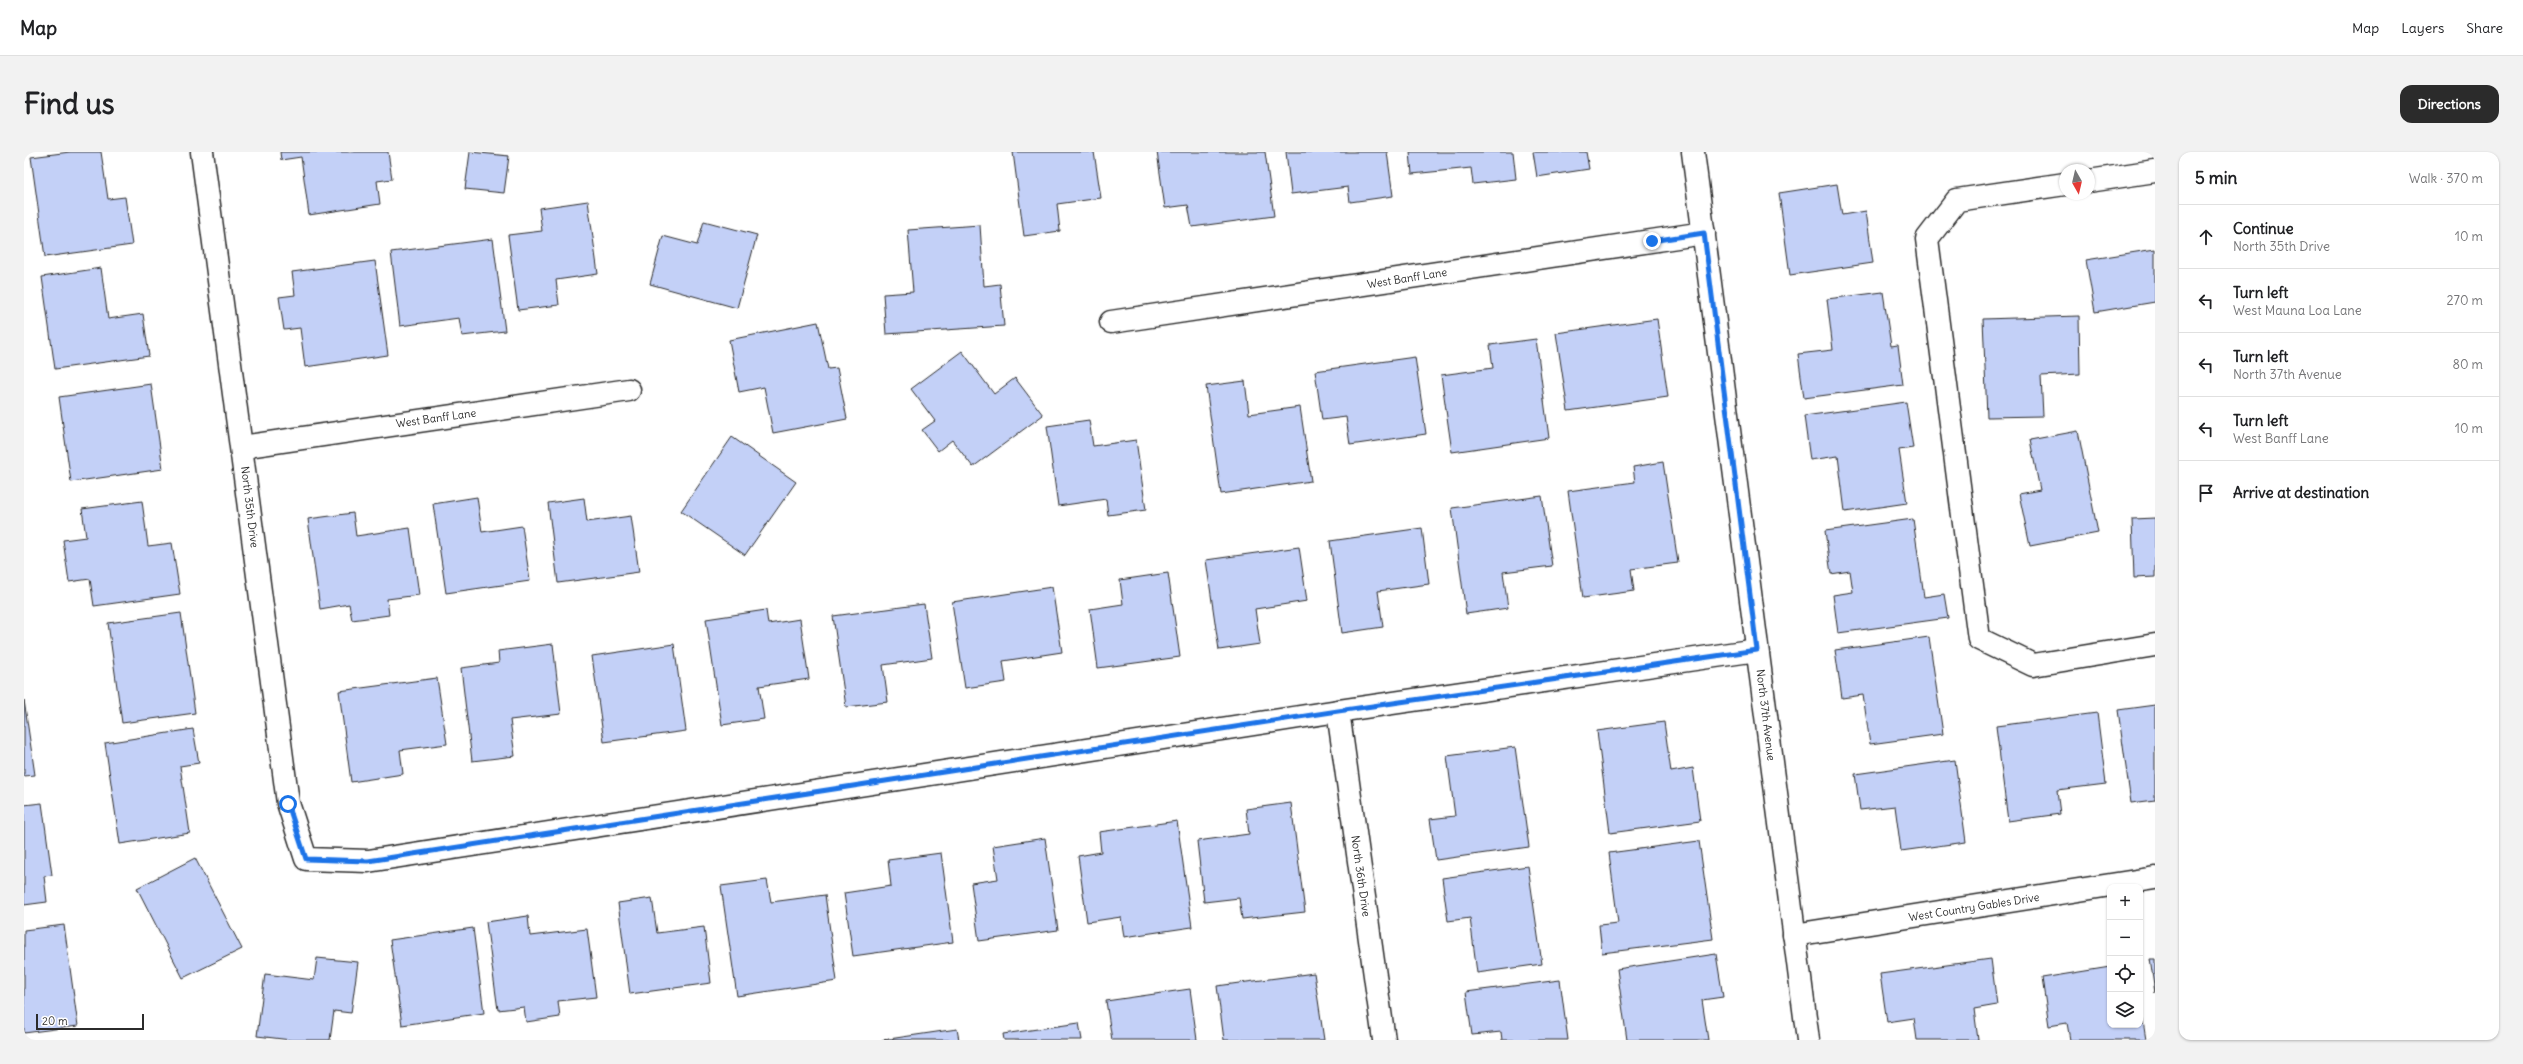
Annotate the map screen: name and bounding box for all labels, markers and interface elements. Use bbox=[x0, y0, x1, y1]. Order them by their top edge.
text: Map bbox=[20, 16, 57, 40]
text: Map bbox=[2352, 19, 2379, 37]
text: Layers bbox=[2401, 19, 2444, 37]
text: Share bbox=[2466, 19, 2503, 37]
button: Directions bbox=[2400, 85, 2499, 123]
text: Find us bbox=[24, 86, 115, 122]
north arrow bbox=[2059, 164, 2095, 200]
text: 5 min bbox=[2195, 167, 2237, 189]
text: Walk · 370 m bbox=[2409, 170, 2483, 187]
text: Continue bbox=[2233, 219, 2294, 238]
icon: ahead bbox=[2195, 226, 2217, 248]
text: 10 m bbox=[2455, 228, 2483, 245]
route end bbox=[1643, 232, 1661, 250]
text: North 35th Drive bbox=[2233, 238, 2330, 255]
street label: West Banff Lane bbox=[1366, 265, 1448, 291]
text: Turn left bbox=[2233, 283, 2288, 302]
icon: left bbox=[2195, 290, 2217, 312]
text: 270 m bbox=[2446, 292, 2483, 309]
text: West Mauna Loa Lane bbox=[2233, 302, 2362, 319]
text: Turn left bbox=[2233, 347, 2288, 366]
icon: left bbox=[2195, 354, 2217, 376]
text: 80 m bbox=[2452, 356, 2483, 373]
text: North 37th Avenue bbox=[2233, 366, 2342, 383]
street label: West Banff Lane bbox=[395, 405, 477, 431]
text: Turn left bbox=[2233, 411, 2288, 430]
icon: left bbox=[2195, 418, 2217, 440]
text: 10 m bbox=[2455, 420, 2483, 437]
text: West Banff Lane bbox=[2233, 430, 2329, 447]
street label: North 35th Drive bbox=[238, 465, 262, 549]
icon: arrive bbox=[2195, 482, 2217, 504]
text: Arrive at destination bbox=[2233, 483, 2369, 502]
street label: North 37th Avenue bbox=[1753, 668, 1779, 762]
route start bbox=[279, 795, 297, 813]
street label: North 36th Drive bbox=[1348, 834, 1374, 918]
map controls bbox=[2107, 884, 2143, 1028]
button: + bbox=[2107, 884, 2143, 920]
street label: West Country Gables Drive bbox=[1908, 890, 2040, 924]
button: − bbox=[2107, 920, 2143, 956]
button: locate bbox=[2107, 956, 2143, 992]
button: layers bbox=[2107, 992, 2143, 1028]
scale bar bbox=[36, 1012, 144, 1031]
text: 20 m bbox=[42, 1014, 68, 1028]

